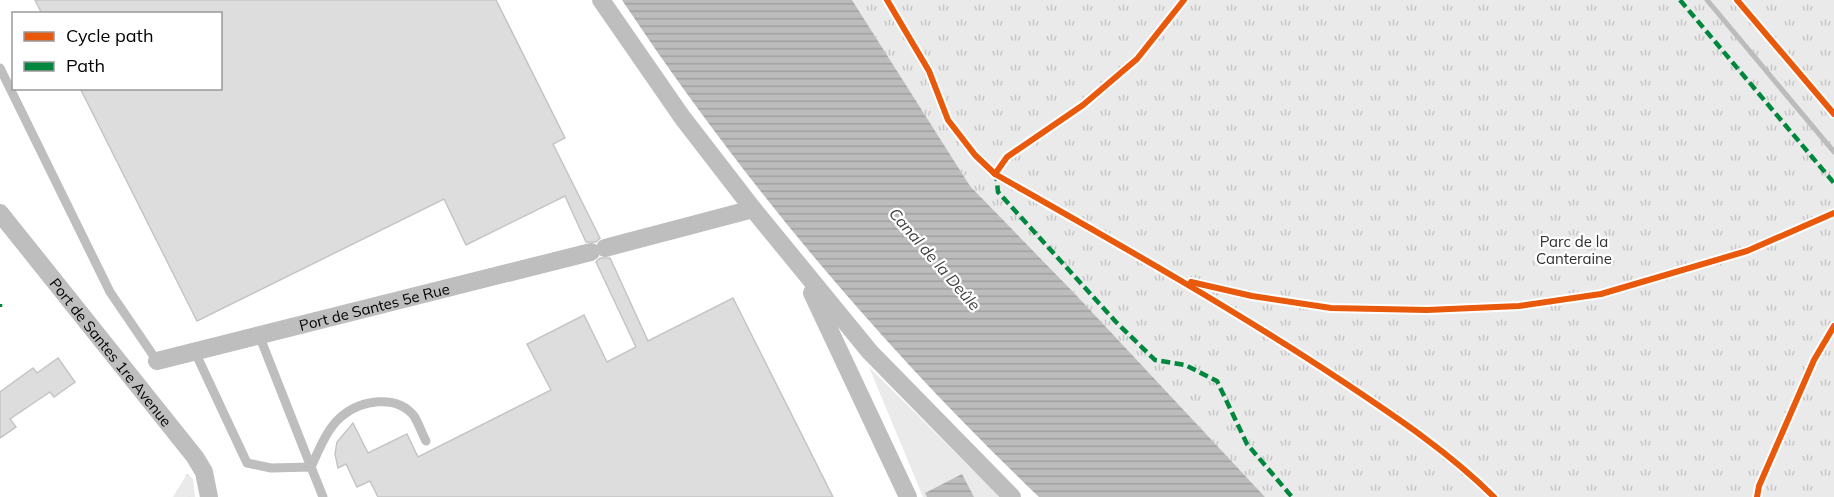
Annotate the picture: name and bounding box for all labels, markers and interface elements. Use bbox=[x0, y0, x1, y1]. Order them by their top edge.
legend bbox=[12, 12, 222, 90]
text: Cycle path bbox=[66, 24, 153, 47]
text: Path bbox=[66, 54, 105, 77]
water label: Canal de la Deûle bbox=[885, 203, 985, 315]
park label: Parc de la Canteraine bbox=[1536, 232, 1612, 268]
street label: Port de Santes 1re Avenue bbox=[46, 274, 176, 430]
street label: Port de Santes 5e Rue bbox=[297, 278, 451, 334]

